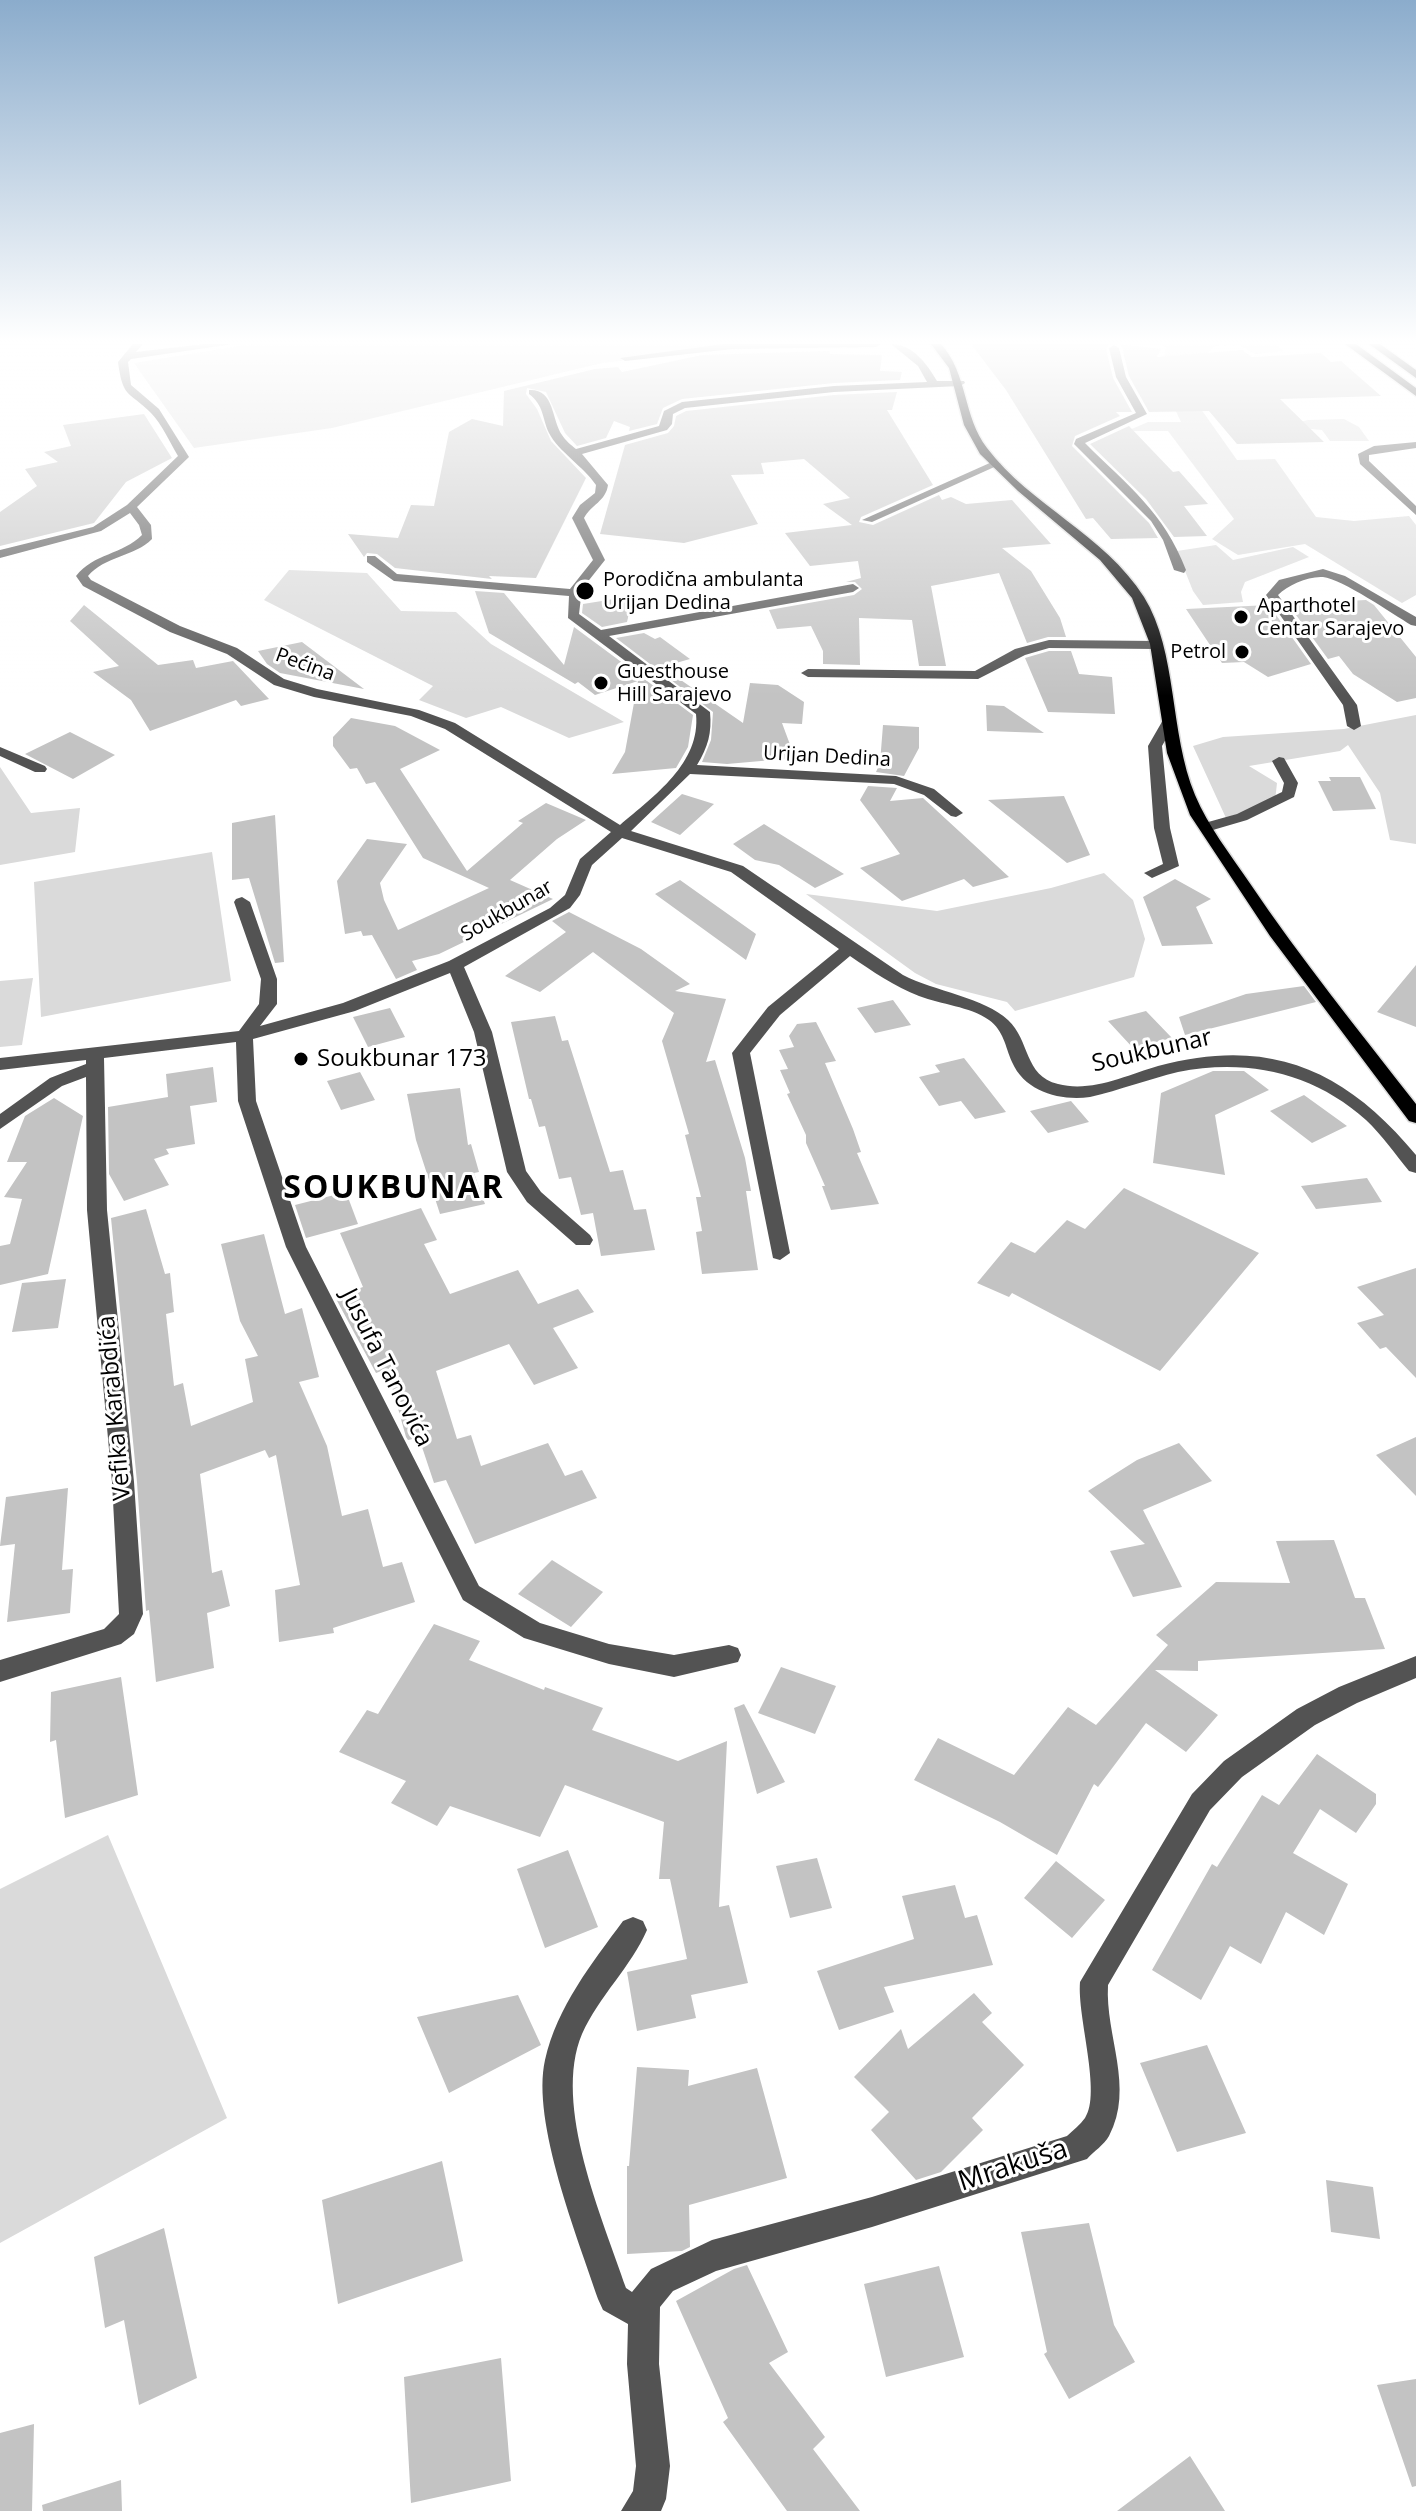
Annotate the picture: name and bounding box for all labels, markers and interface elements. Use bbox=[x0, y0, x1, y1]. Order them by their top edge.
place label: Porodična ambulanta Urijan Dedina bbox=[603, 568, 804, 615]
marker: Porodična ambulanta Urijan Dedina bbox=[574, 580, 596, 602]
place label: Aparthotel Centar Sarajevo bbox=[1257, 594, 1404, 641]
marker: Aparthotel Centar Sarajevo bbox=[1232, 608, 1250, 626]
place label: Petrol bbox=[1170, 640, 1226, 664]
street label: Pećina bbox=[272, 643, 338, 687]
marker: Petrol bbox=[1233, 643, 1251, 661]
place label: Guesthouse Hill Sarajevo bbox=[617, 660, 732, 707]
marker: Guesthouse Hill Sarajevo bbox=[592, 674, 610, 692]
street label: Urijan Dedina bbox=[763, 742, 891, 772]
street label: Soukbunar bbox=[457, 875, 557, 947]
street label: Soukbunar bbox=[1089, 1023, 1215, 1079]
place label: Soukbunar 173 bbox=[317, 1045, 487, 1073]
marker: Soukbunar 173 bbox=[292, 1050, 310, 1068]
district label: SOUKBUNAR bbox=[283, 1170, 505, 1208]
street label: Jusufa Tanovića bbox=[334, 1284, 438, 1452]
street label: Vefika Karabdića bbox=[93, 1314, 137, 1502]
street label: Mrakuša bbox=[954, 2133, 1072, 2199]

